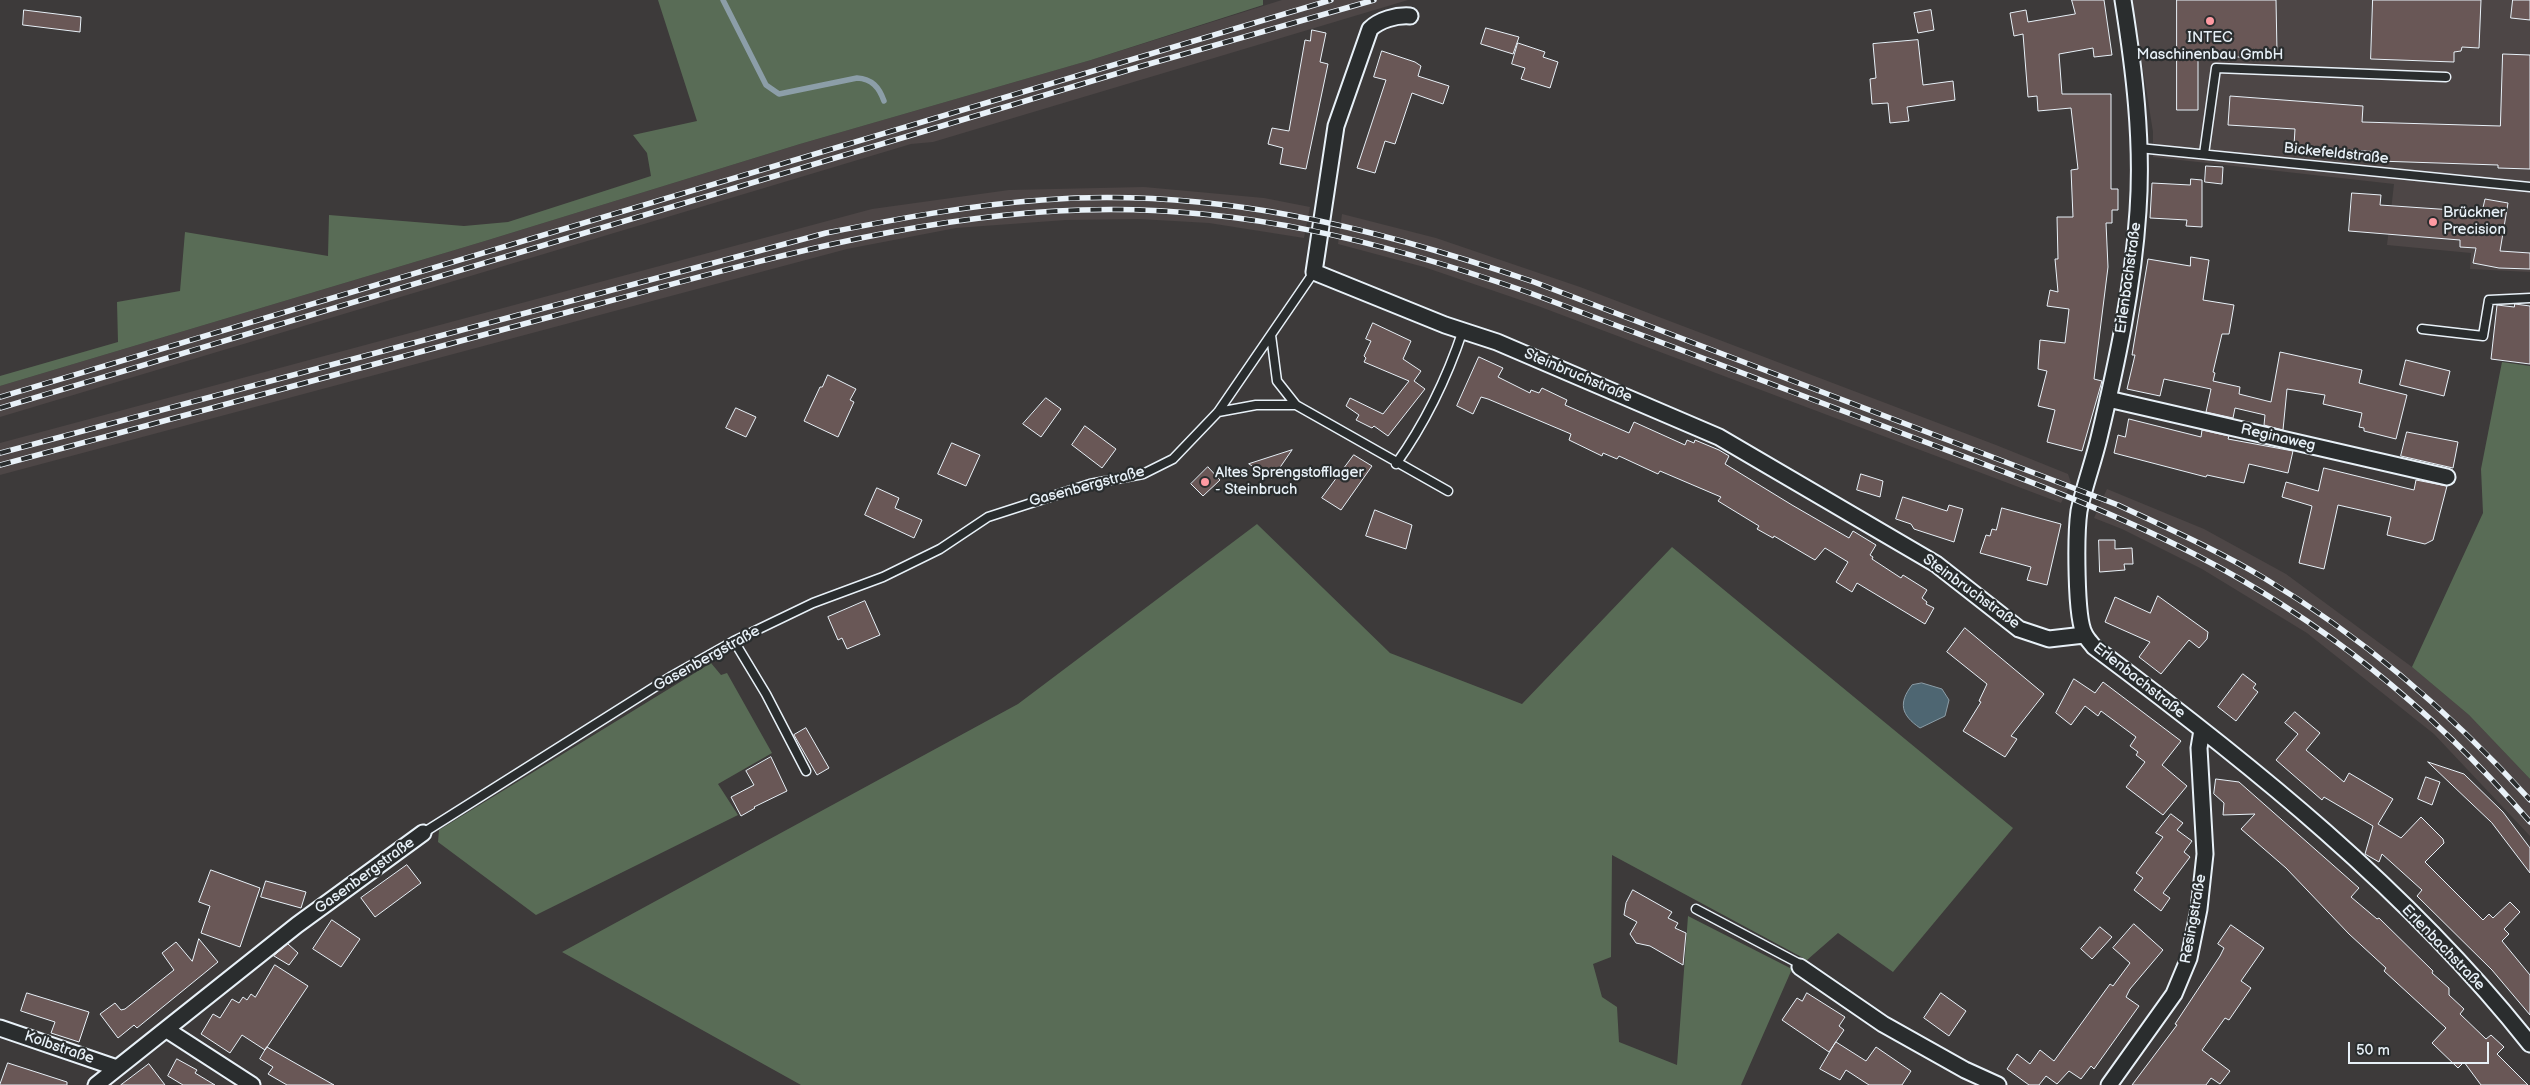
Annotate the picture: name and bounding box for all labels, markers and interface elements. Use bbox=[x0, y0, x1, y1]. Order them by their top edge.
marker: INTEC Maschinenbau GmbH bbox=[2204, 15, 2216, 27]
place label: INTEC Maschinenbau GmbH bbox=[2136, 29, 2284, 64]
street label: Bickefeldstraße bbox=[2283, 140, 2389, 168]
place label: Brückner Precision bbox=[2443, 204, 2506, 239]
marker: Brückner Precision bbox=[2427, 216, 2439, 228]
street label: Erlenbachstraße bbox=[2112, 221, 2146, 335]
street label: Steinbruchstraße bbox=[1521, 345, 1635, 407]
street label: Reginaweg bbox=[2239, 421, 2317, 455]
street label: Gasenbergstraße bbox=[1027, 463, 1147, 511]
place label: Altes Sprengstofflager - Steinbruch bbox=[1215, 464, 1364, 499]
marker: Altes Sprengstofflager - Steinbruch bbox=[1199, 476, 1211, 488]
street label: Steinbruchstraße bbox=[1919, 551, 2023, 633]
street label: Gasenbergstraße bbox=[651, 622, 763, 696]
street label: Erlenbachstraße bbox=[2089, 639, 2189, 723]
street label: Gasenbergstraße bbox=[312, 834, 418, 918]
street label: Resingstraße bbox=[2177, 873, 2211, 965]
street label: Erlenbachstraße bbox=[2398, 901, 2488, 995]
street label: Kolbstraße bbox=[22, 1028, 96, 1068]
scale bar bbox=[2350, 1032, 2491, 1064]
text: 50 m bbox=[2356, 1041, 2390, 1060]

